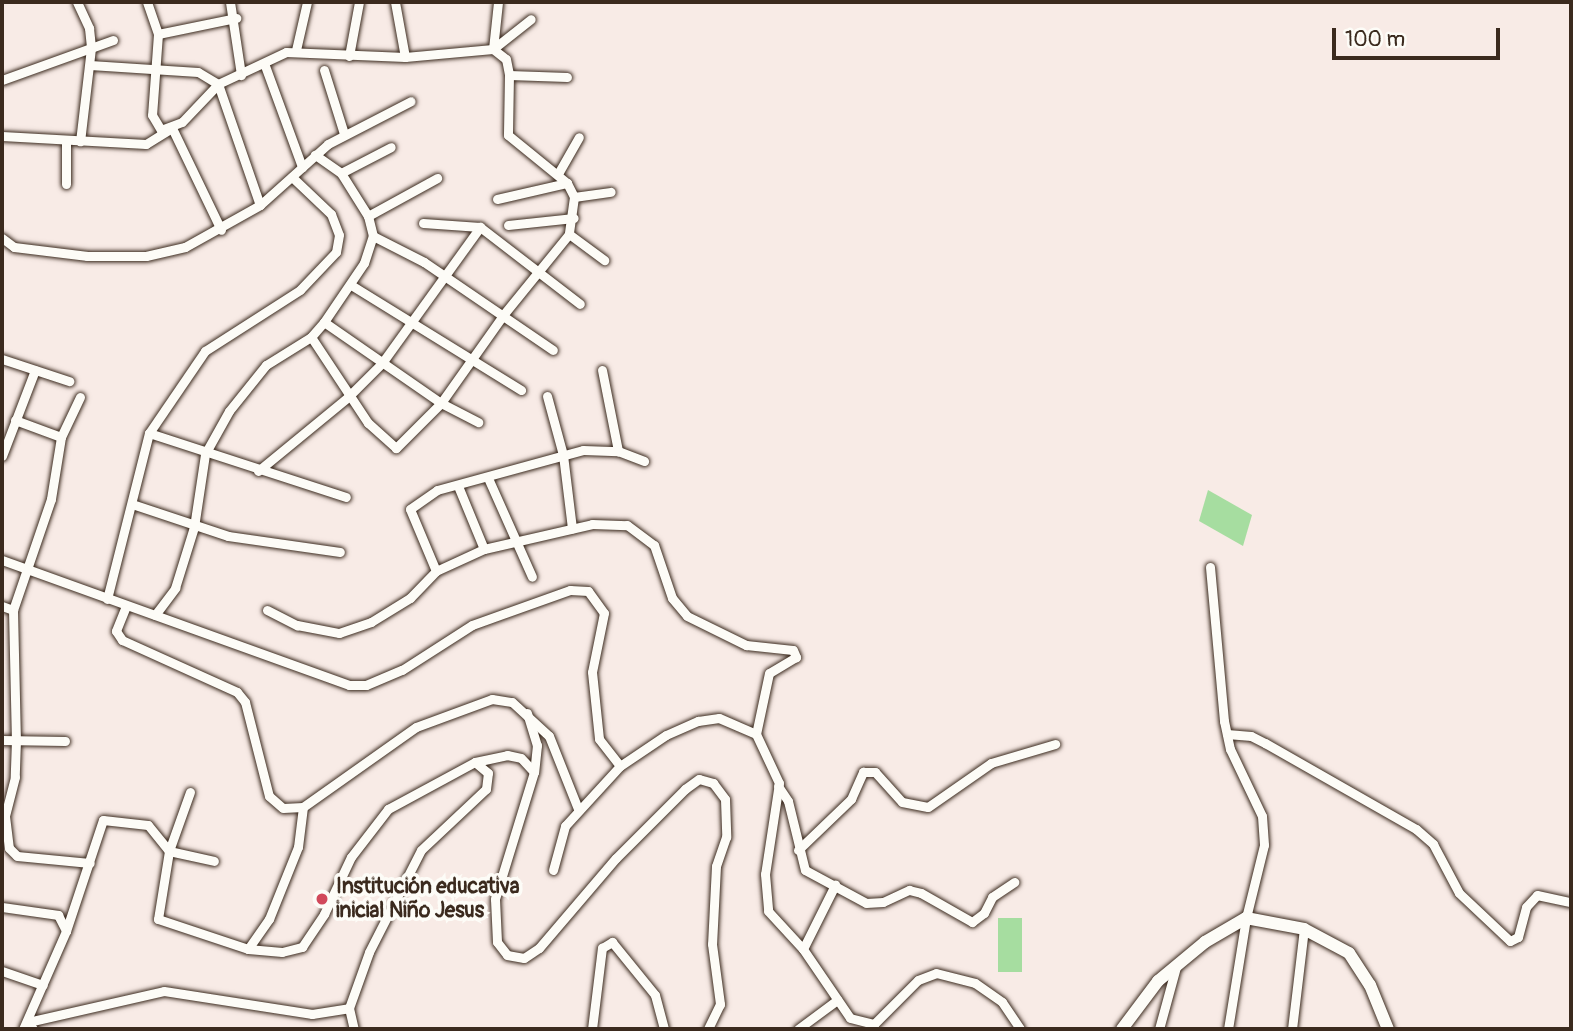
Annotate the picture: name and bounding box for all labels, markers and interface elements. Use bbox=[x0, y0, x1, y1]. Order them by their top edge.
scale bar bbox=[1335, 14, 1503, 58]
text: 100 m bbox=[1345, 26, 1405, 53]
place label: Institución educativa inicial Niño Jesus bbox=[336, 874, 519, 924]
marker: Institución educativa inicial Niño Jesus bbox=[314, 891, 330, 907]

